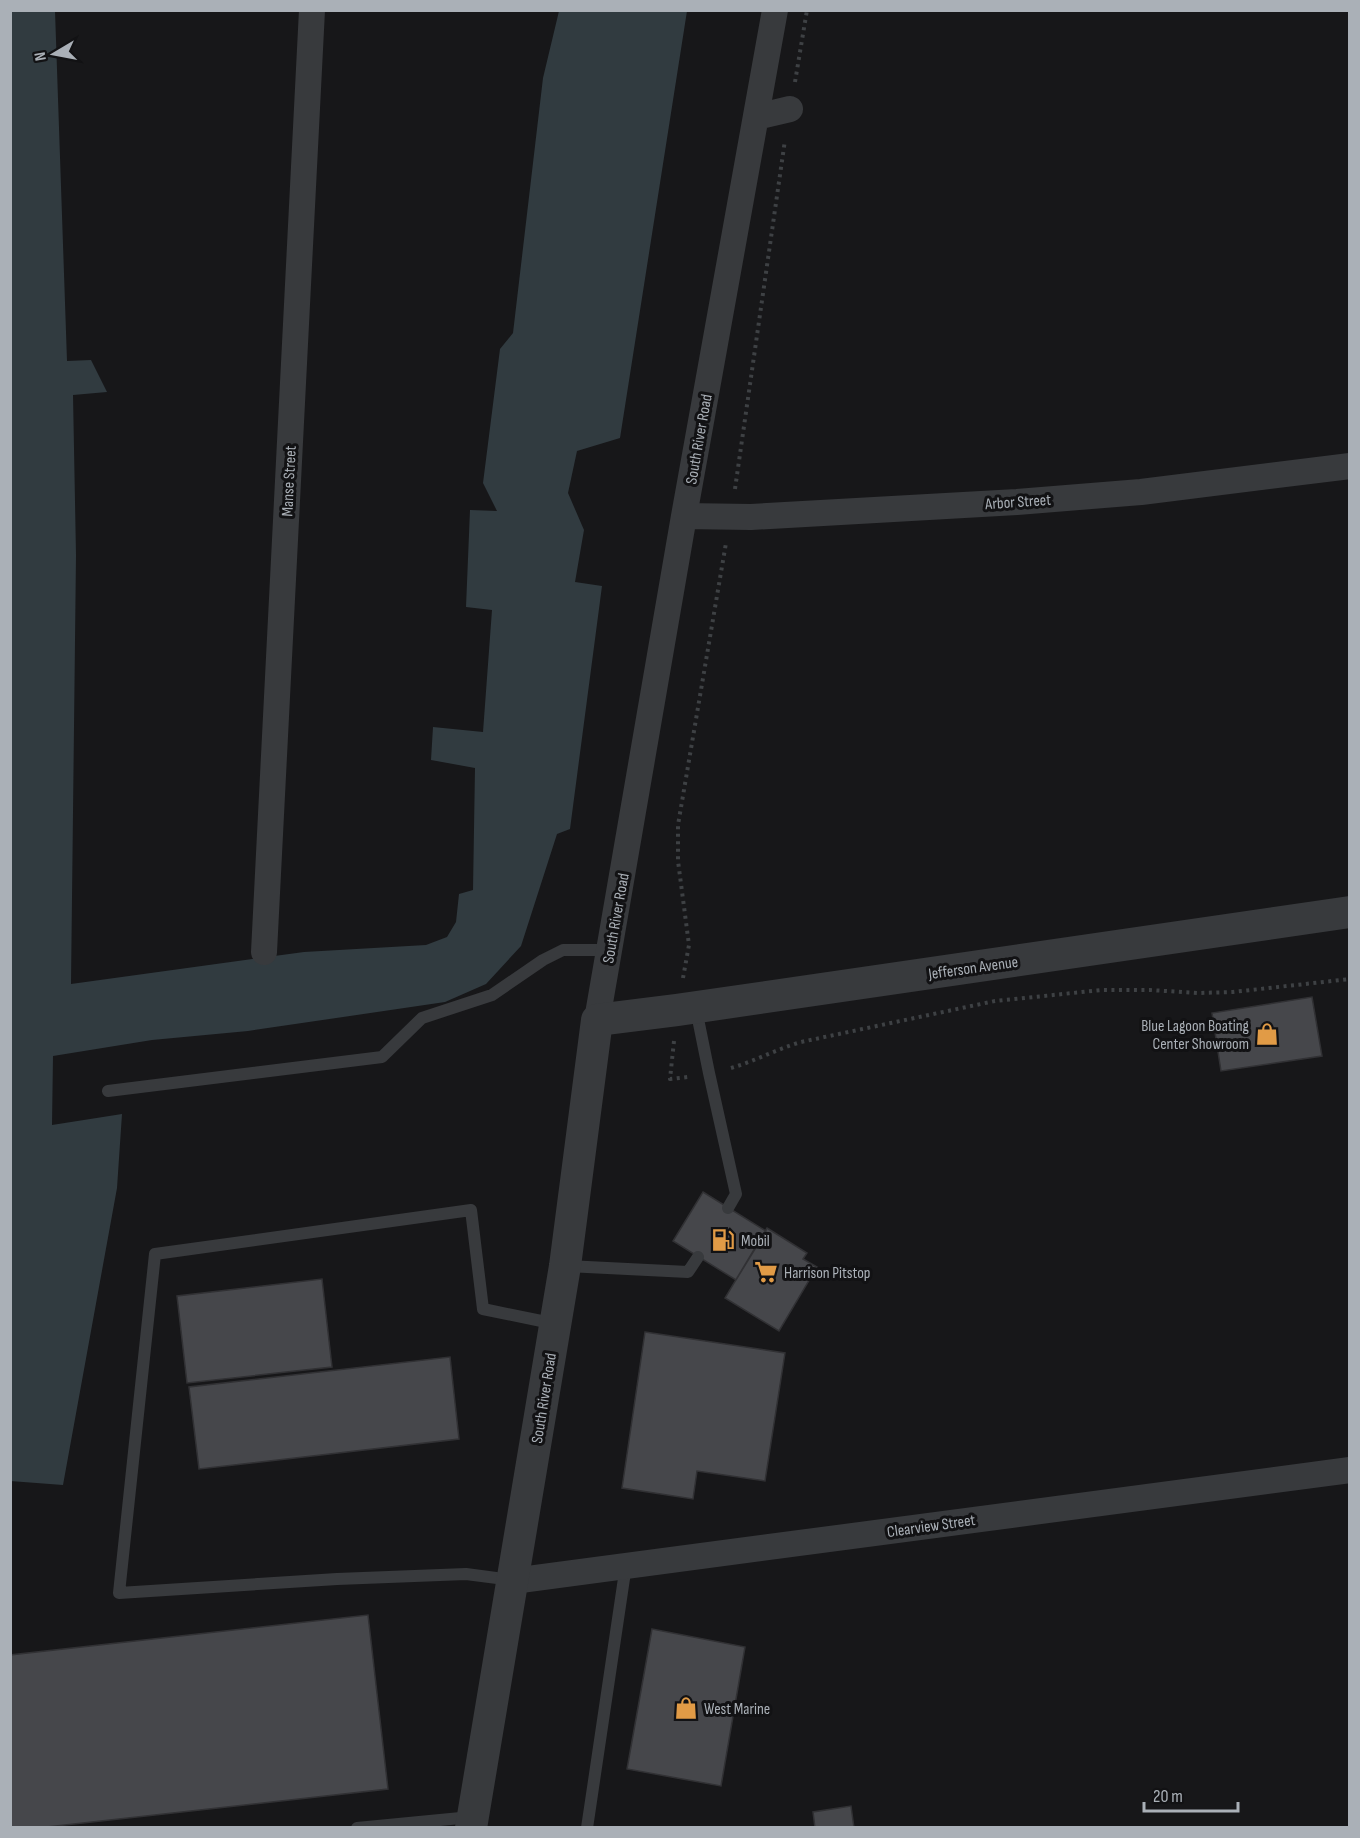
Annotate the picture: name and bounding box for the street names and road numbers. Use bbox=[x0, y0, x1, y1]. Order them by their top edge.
street label: South River Road bbox=[682, 393, 717, 486]
street label: Manse Street bbox=[278, 445, 301, 517]
street label: Arbor Street bbox=[984, 491, 1052, 514]
street label: South River Road bbox=[599, 872, 634, 965]
street label: Jefferson Avenue bbox=[926, 953, 1019, 984]
street label: South River Road bbox=[528, 1352, 561, 1445]
street label: Clearview Street bbox=[886, 1511, 977, 1542]

